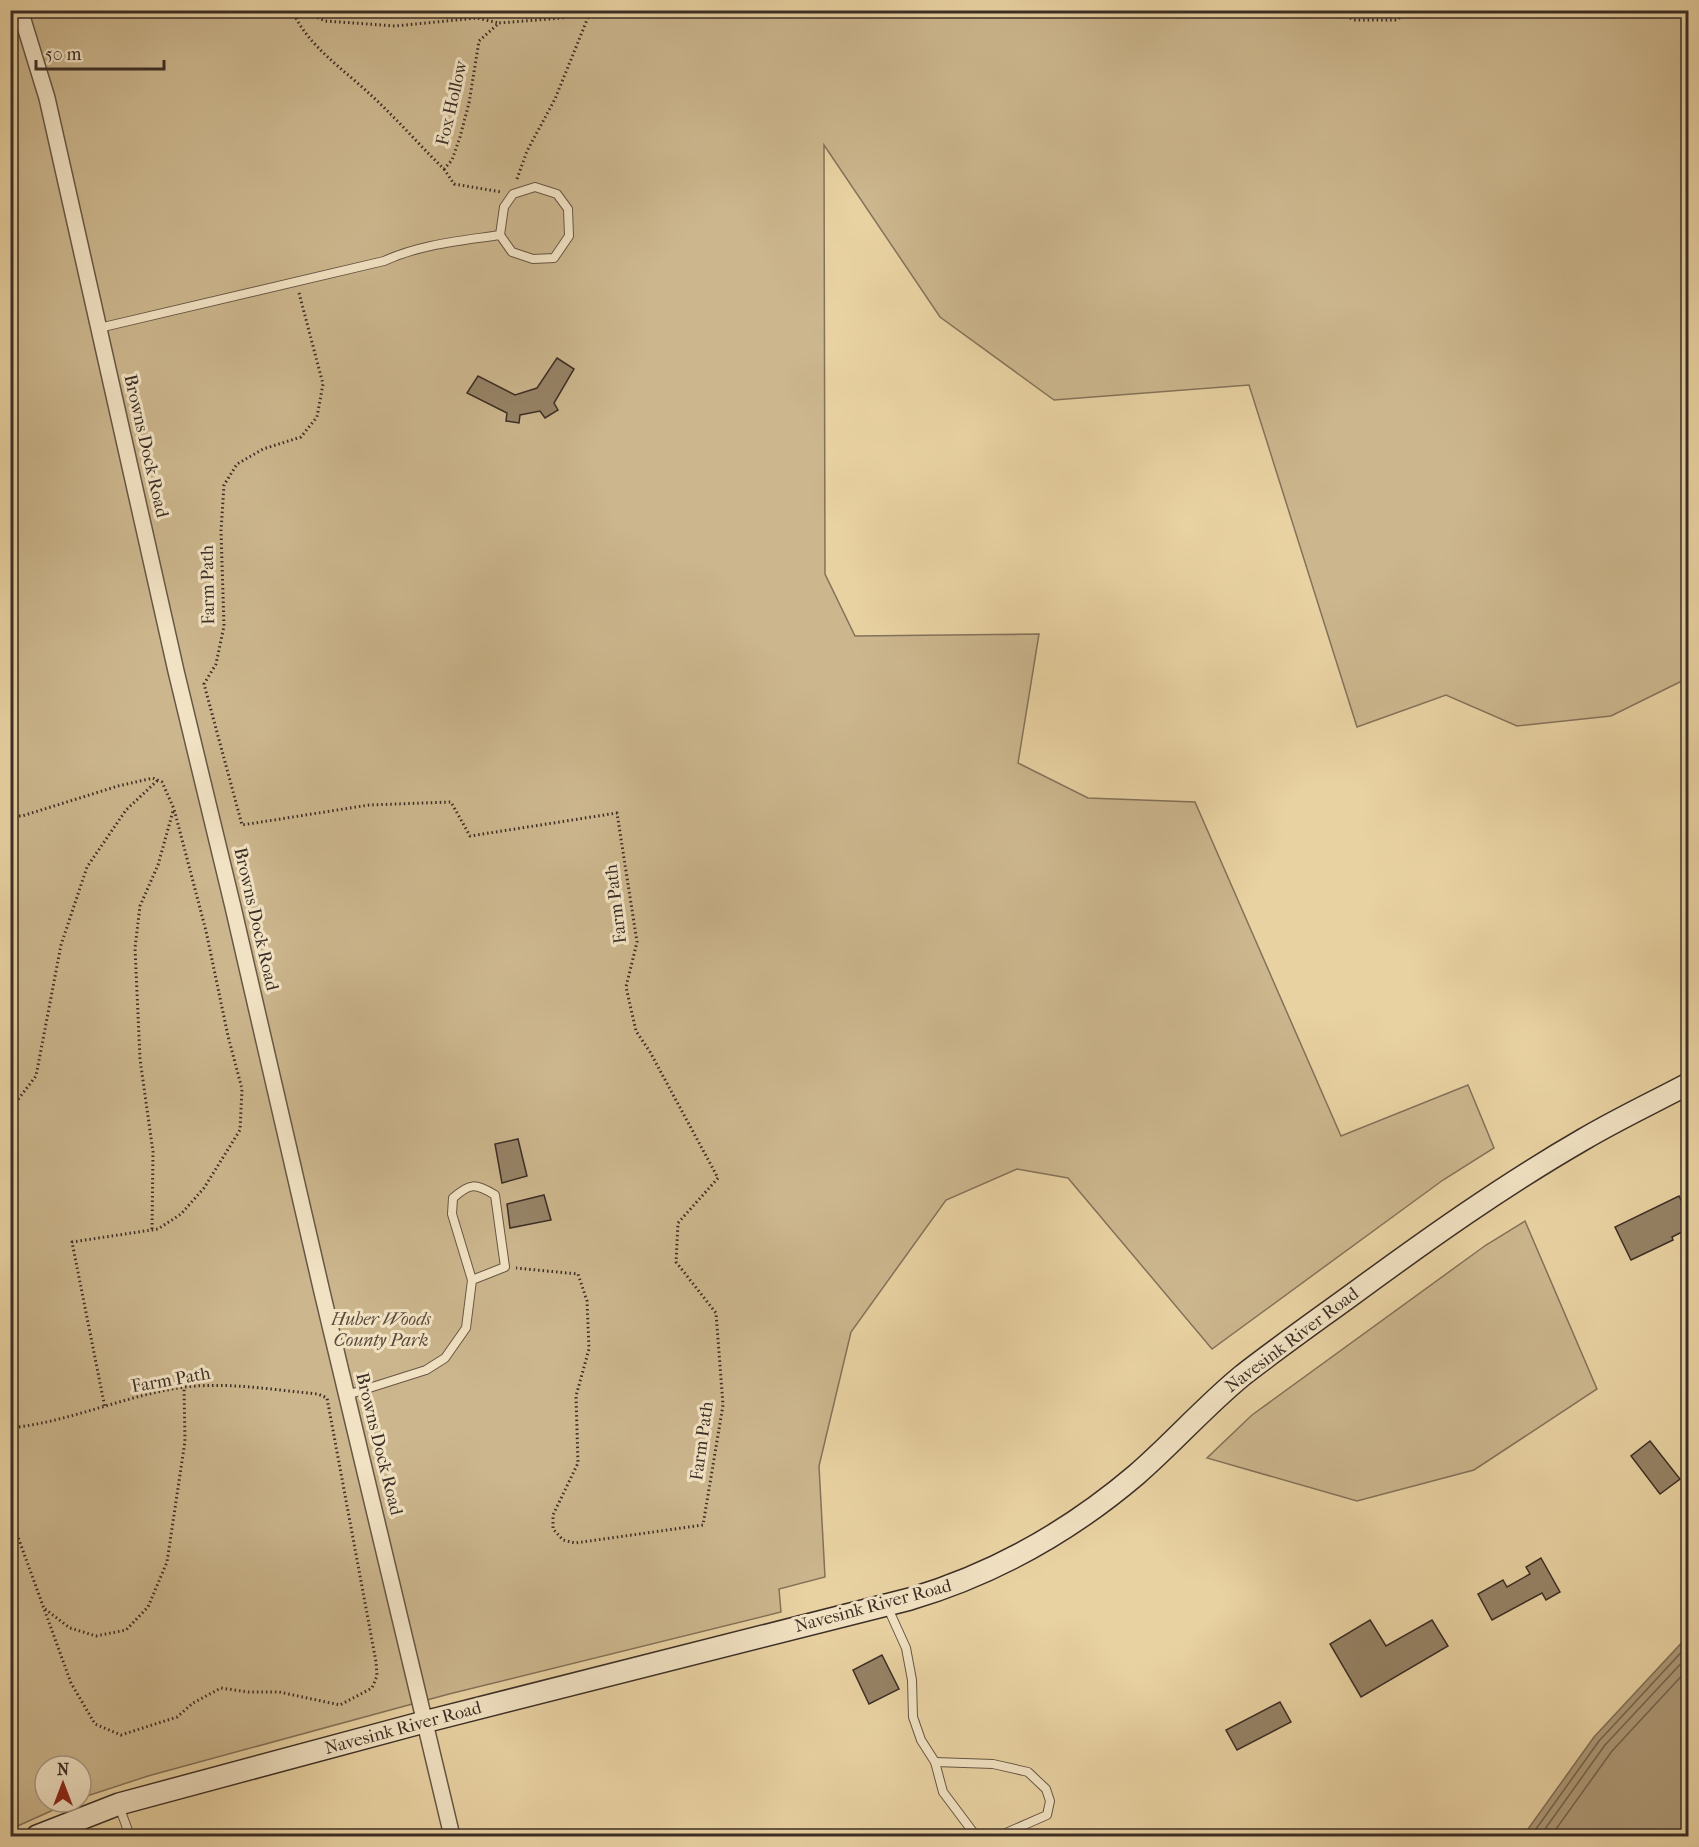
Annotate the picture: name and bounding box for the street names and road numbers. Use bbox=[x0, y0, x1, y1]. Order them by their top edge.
street label: Fox Hollow bbox=[432, 58, 472, 148]
street label: Browns Dock Road bbox=[119, 372, 173, 520]
street label: Farm Path bbox=[197, 545, 219, 625]
street label: Browns Dock Road bbox=[229, 845, 283, 993]
street label: Farm Path bbox=[601, 863, 631, 945]
street label: Navesink River Road bbox=[1221, 1283, 1363, 1397]
street label: Farm Path bbox=[130, 1363, 212, 1397]
street label: Browns Dock Road bbox=[351, 1370, 407, 1518]
street label: Farm Path bbox=[686, 1400, 718, 1482]
street label: Navesink River Road bbox=[792, 1575, 954, 1637]
street label: Navesink River Road bbox=[322, 1697, 484, 1759]

